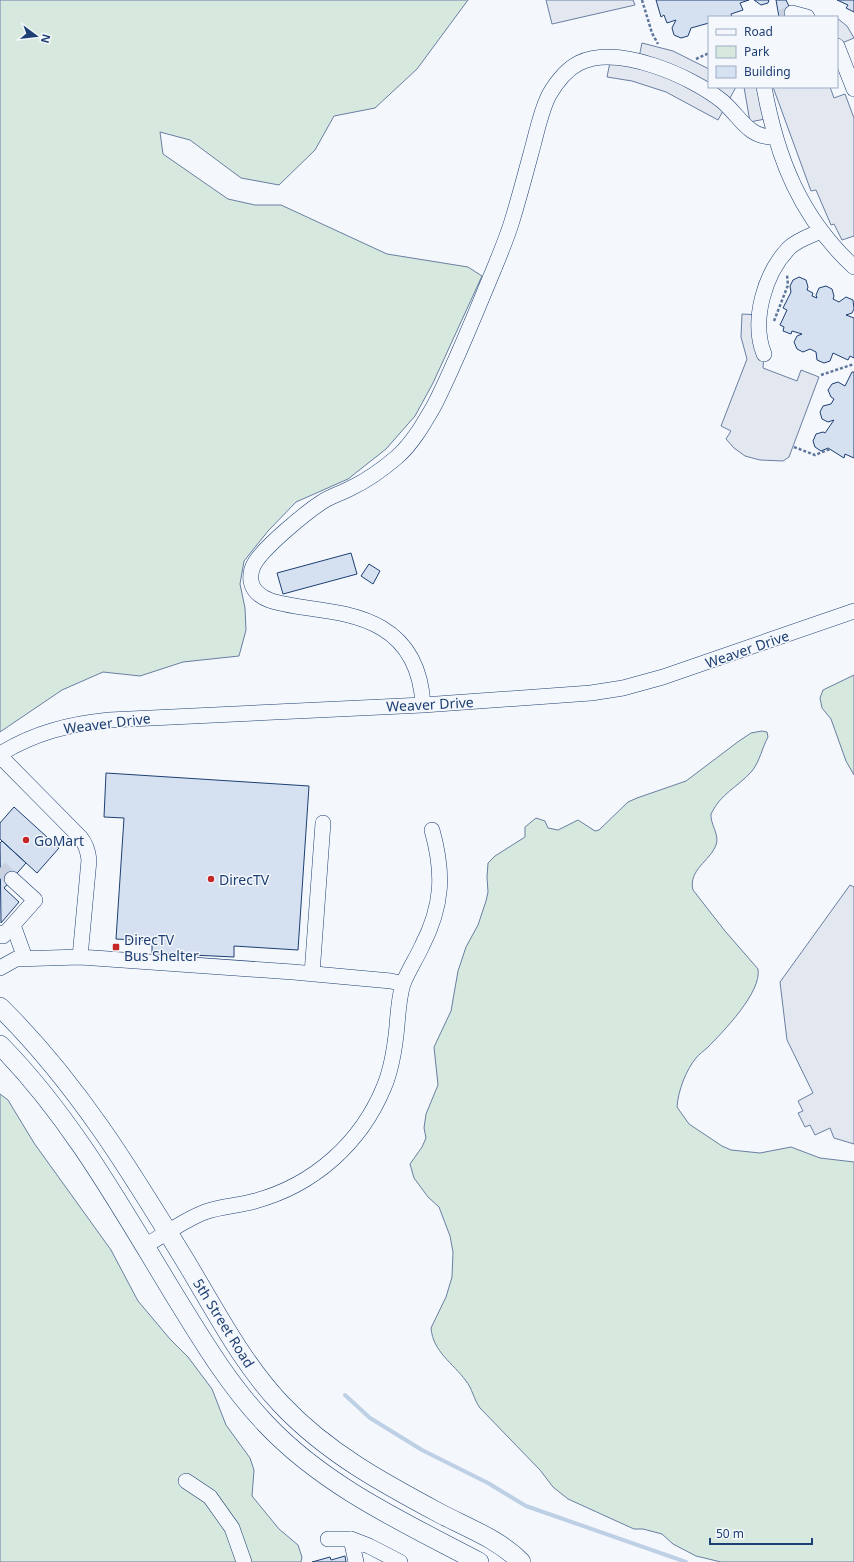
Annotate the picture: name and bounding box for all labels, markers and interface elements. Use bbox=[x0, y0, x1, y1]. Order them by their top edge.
north arrow bbox=[16, 16, 56, 56]
legend bbox=[708, 16, 838, 88]
text: Road bbox=[744, 23, 773, 40]
text: N bbox=[38, 32, 55, 45]
text: Park bbox=[744, 43, 770, 60]
text: Building bbox=[744, 63, 791, 80]
street label: Weaver Drive bbox=[703, 626, 792, 672]
street label: Weaver Drive bbox=[386, 692, 474, 716]
street label: Weaver Drive bbox=[62, 708, 152, 738]
place label: GoMart bbox=[34, 831, 84, 850]
marker: GoMart bbox=[21, 835, 31, 845]
place label: DirecTV bbox=[219, 870, 270, 889]
marker: DirecTV bbox=[206, 874, 216, 884]
place label: DirecTV Bus Shelter bbox=[124, 930, 199, 965]
marker: DirecTV Bus Shelter bbox=[111, 942, 121, 952]
street label: 5th Street Road bbox=[189, 1275, 259, 1371]
scale bar bbox=[710, 1520, 812, 1546]
text: 50 m bbox=[716, 1525, 744, 1542]

